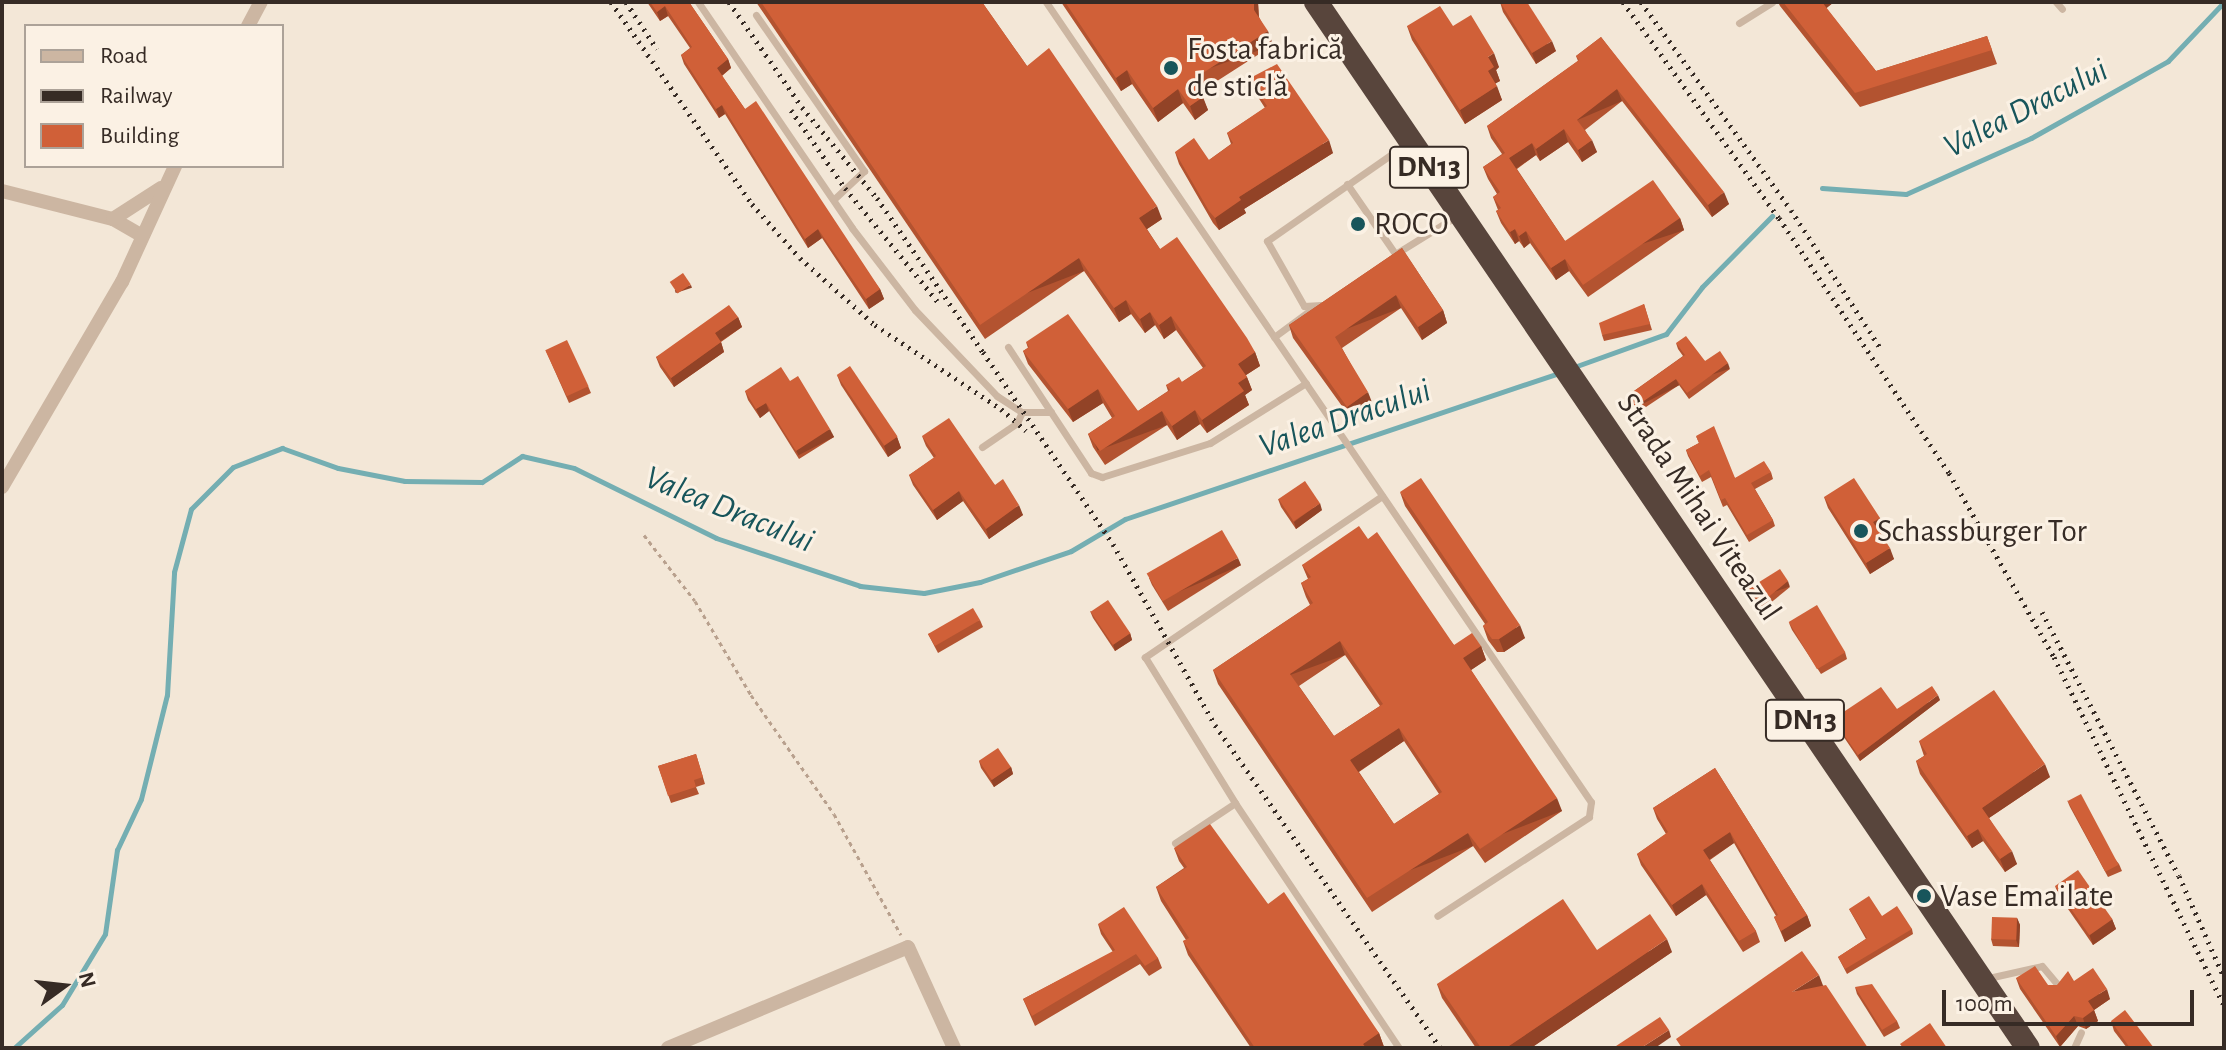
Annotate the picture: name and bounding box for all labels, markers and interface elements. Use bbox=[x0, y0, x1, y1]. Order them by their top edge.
legend bbox=[24, 24, 284, 168]
place label: Fosta fabrică de sticlă bbox=[1187, 31, 1343, 106]
text: Road bbox=[100, 44, 148, 68]
water label: Valea Dracului bbox=[1937, 50, 2115, 168]
marker: Fosta fabrică de sticlă bbox=[1162, 59, 1180, 77]
text: Railway bbox=[100, 84, 172, 108]
text: Building bbox=[100, 124, 179, 148]
road number: DN13 bbox=[1387, 141, 1471, 193]
place label: ROCO bbox=[1374, 205, 1449, 243]
marker: ROCO bbox=[1349, 215, 1367, 233]
water label: Valea Dracului bbox=[1254, 371, 1436, 467]
street label: Strada Mihai Viteazul bbox=[1609, 386, 1789, 628]
water label: Valea Dracului bbox=[639, 458, 819, 562]
place label: Schassburger Tor bbox=[1877, 512, 2087, 550]
marker: Schassburger Tor bbox=[1852, 522, 1870, 540]
road number: DN13 bbox=[1763, 694, 1847, 746]
place label: Vase Emailate bbox=[1940, 877, 2113, 915]
marker: Vase Emailate bbox=[1915, 887, 1933, 905]
north arrow bbox=[24, 946, 104, 1026]
text: N bbox=[75, 970, 100, 990]
scale bar bbox=[1946, 974, 2198, 1024]
text: 100 m bbox=[1956, 992, 2013, 1016]

